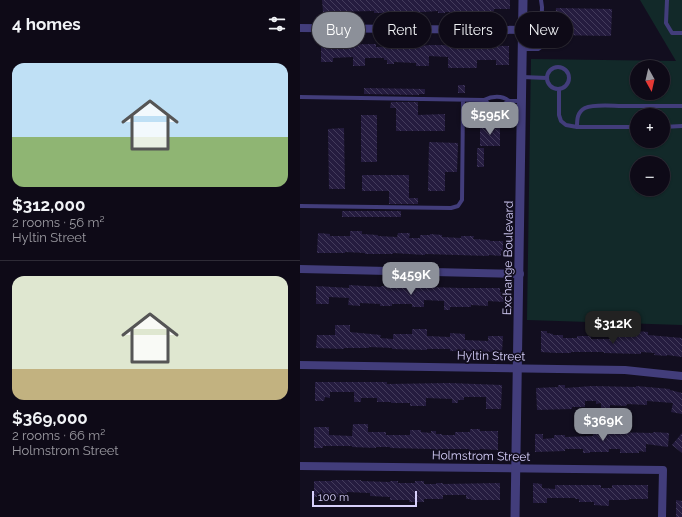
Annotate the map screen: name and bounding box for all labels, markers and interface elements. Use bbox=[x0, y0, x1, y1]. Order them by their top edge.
chip: Buy bbox=[312, 12, 365, 48]
chip: Rent bbox=[373, 12, 431, 48]
chip: Filters bbox=[439, 12, 507, 48]
chip: New bbox=[515, 12, 573, 48]
icon: filters bbox=[266, 13, 288, 35]
text: 4 homes bbox=[12, 14, 81, 34]
north arrow bbox=[630, 60, 670, 100]
map controls bbox=[630, 60, 670, 196]
icon: home bbox=[114, 89, 186, 161]
pin: $595K bbox=[462, 102, 518, 136]
text: $595K bbox=[470, 107, 510, 122]
button: + bbox=[630, 108, 670, 148]
button: − bbox=[630, 156, 670, 196]
text: $312,000 bbox=[12, 195, 85, 215]
street label: Exchange Boulevard bbox=[500, 201, 516, 315]
text: 2 rooms · 56 m² bbox=[12, 215, 104, 230]
text: Hyltin Street bbox=[12, 230, 86, 245]
pin: $459K bbox=[383, 262, 439, 296]
text: $459K bbox=[391, 267, 431, 282]
icon: home bbox=[114, 302, 186, 374]
pin: $312K bbox=[585, 311, 641, 345]
text: $312K bbox=[594, 316, 632, 331]
street label: Hyltin Street bbox=[457, 348, 525, 364]
text: $369,000 bbox=[12, 408, 88, 428]
pin: $369K bbox=[575, 408, 631, 442]
text: $369K bbox=[583, 413, 623, 428]
text: 2 rooms · 66 m² bbox=[12, 428, 105, 443]
text: Holmstrom Street bbox=[12, 443, 119, 458]
street label: Holmstrom Street bbox=[432, 448, 530, 464]
scale bar bbox=[312, 489, 417, 508]
text: 100 m bbox=[318, 491, 349, 504]

